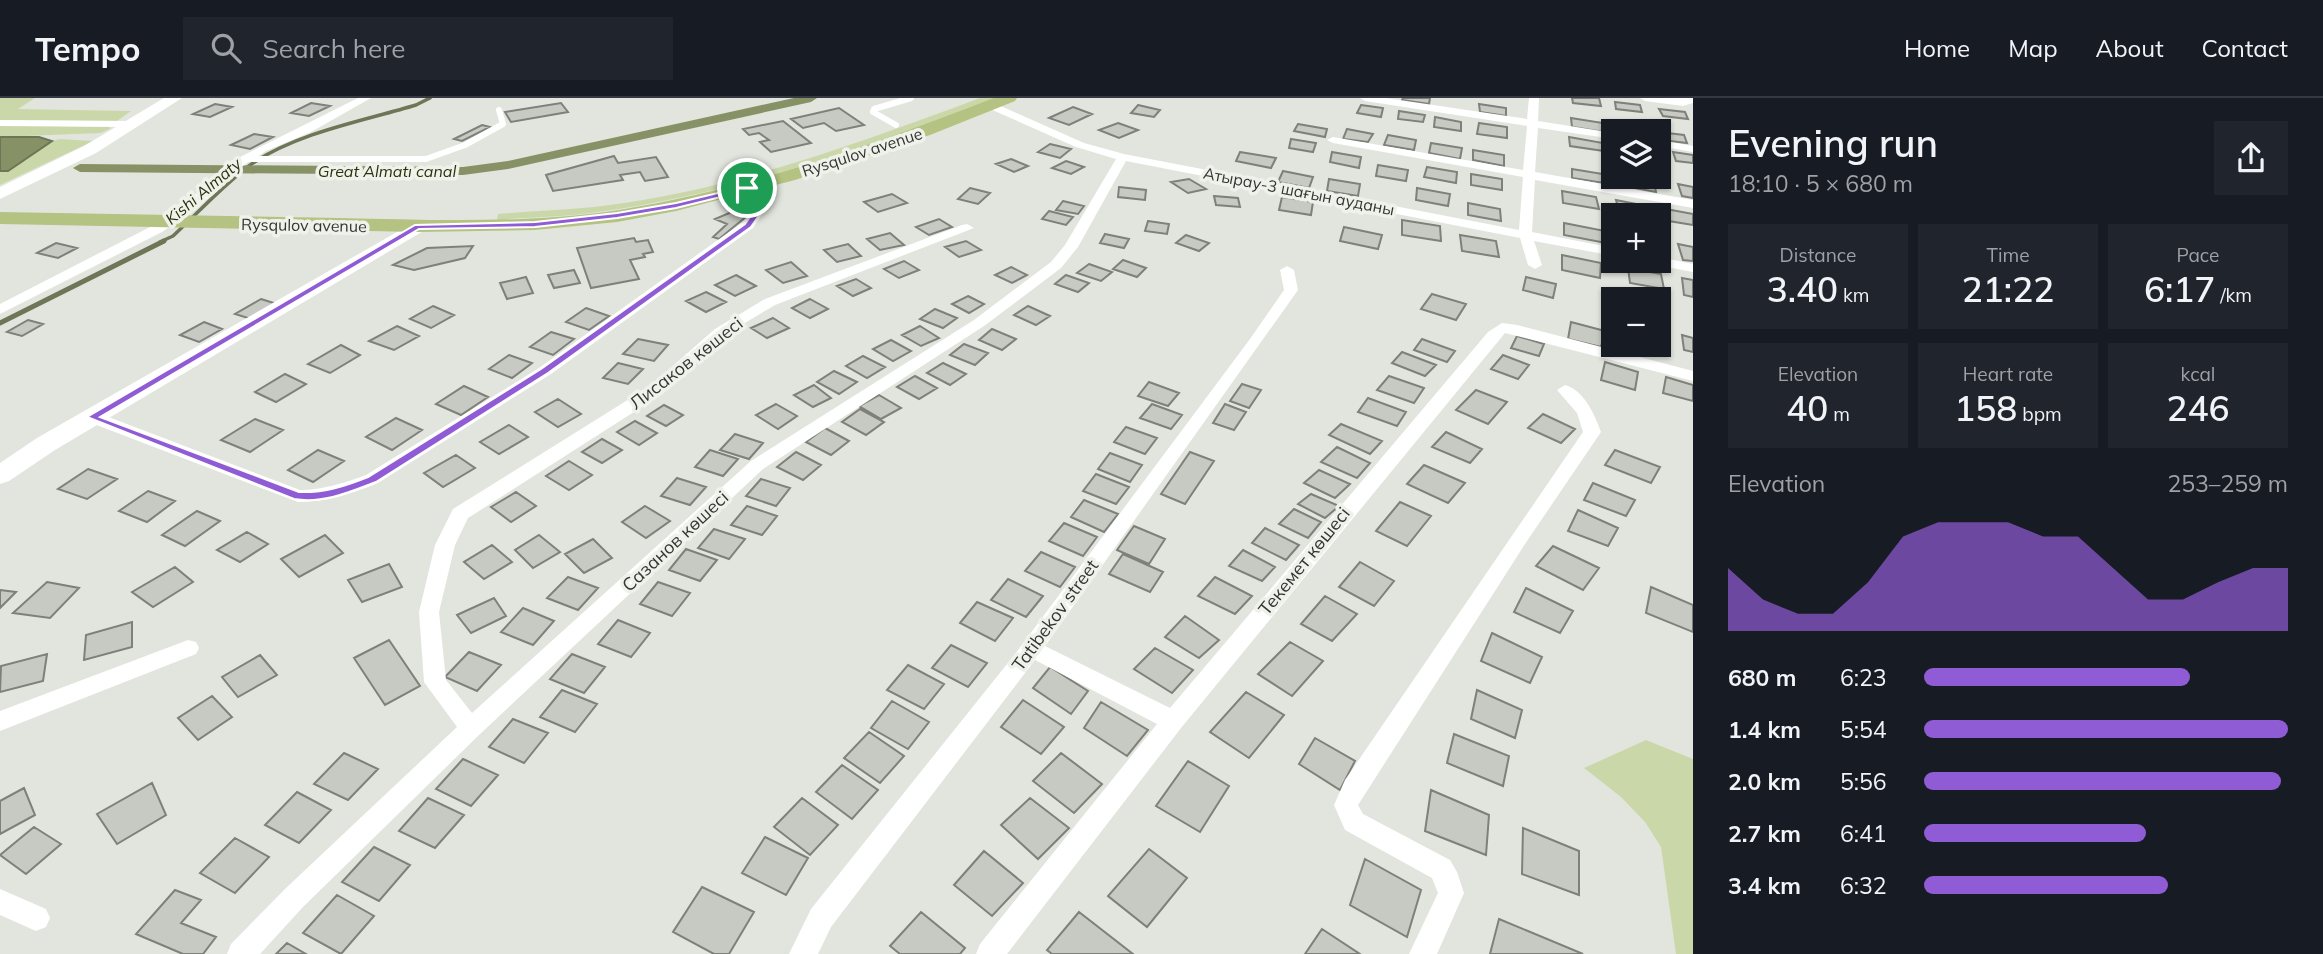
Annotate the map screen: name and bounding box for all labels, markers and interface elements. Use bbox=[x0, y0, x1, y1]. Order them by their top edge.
search box bbox=[183, 17, 673, 80]
text: Tempo bbox=[35, 28, 141, 69]
icon: search bbox=[207, 29, 245, 67]
text: Search here bbox=[263, 32, 406, 65]
text: Home bbox=[1904, 33, 1970, 63]
text: Map bbox=[2008, 33, 2058, 63]
text: About bbox=[2096, 33, 2164, 63]
text: Contact bbox=[2202, 33, 2288, 63]
map controls bbox=[1601, 119, 1671, 357]
button: layers bbox=[1601, 119, 1671, 189]
text: Evening run bbox=[1728, 119, 1938, 167]
button: share bbox=[2214, 121, 2288, 195]
street label: Rysqulov avenue bbox=[799, 123, 925, 181]
water label: Kіshі Almaty bbox=[161, 153, 245, 229]
pin bbox=[717, 158, 777, 218]
water label: Great Almatı canal bbox=[318, 161, 456, 181]
street label: Атырау-3 шағын ауданы bbox=[1202, 163, 1396, 219]
icon: arrive bbox=[728, 169, 766, 207]
text: 18:10 · 5 × 680 m bbox=[1728, 169, 1913, 198]
button: + bbox=[1601, 203, 1671, 273]
street label: Rysqulov avenue bbox=[241, 214, 367, 236]
text: Distance bbox=[1780, 243, 1856, 267]
text: Time bbox=[1986, 243, 2030, 267]
text: Pace bbox=[2177, 243, 2219, 267]
text: 3.40 bbox=[1767, 267, 1838, 311]
text: 21:22 bbox=[1962, 267, 2054, 311]
text: 6:17 bbox=[2144, 267, 2215, 311]
text: km bbox=[1838, 283, 1869, 307]
text: /km bbox=[2215, 283, 2252, 307]
button: − bbox=[1601, 287, 1671, 357]
street label: Лисаков көшесі bbox=[625, 312, 747, 414]
text: Elevation bbox=[1778, 362, 1858, 386]
text: Heart rate bbox=[1963, 362, 2053, 386]
text: kcal bbox=[2181, 362, 2215, 386]
text: 40 bbox=[1786, 386, 1828, 430]
text: 158 bbox=[1954, 386, 2017, 430]
text: 246 bbox=[2166, 386, 2230, 430]
text: m bbox=[1828, 402, 1850, 426]
text: bpm bbox=[2017, 402, 2062, 426]
text: Elevation bbox=[1728, 469, 1825, 498]
text: 253–259 m bbox=[2167, 469, 2288, 498]
street label: Сазанов көшесі bbox=[617, 486, 733, 596]
street label: Текемет көшесі bbox=[1253, 502, 1355, 620]
street label: Tatibekov street bbox=[1007, 555, 1103, 675]
text: 680 m bbox=[1728, 663, 1796, 692]
text: 6:23 bbox=[1840, 663, 1887, 692]
text: 1.4 km bbox=[1728, 715, 1801, 744]
text: 5:54 bbox=[1840, 715, 1887, 744]
text: 2.0 km bbox=[1728, 767, 1801, 796]
text: 5:56 bbox=[1840, 767, 1887, 796]
text: 2.7 km bbox=[1728, 819, 1801, 848]
text: 6:41 bbox=[1840, 819, 1887, 848]
text: 3.4 km bbox=[1728, 871, 1801, 900]
text: 6:32 bbox=[1840, 871, 1887, 900]

